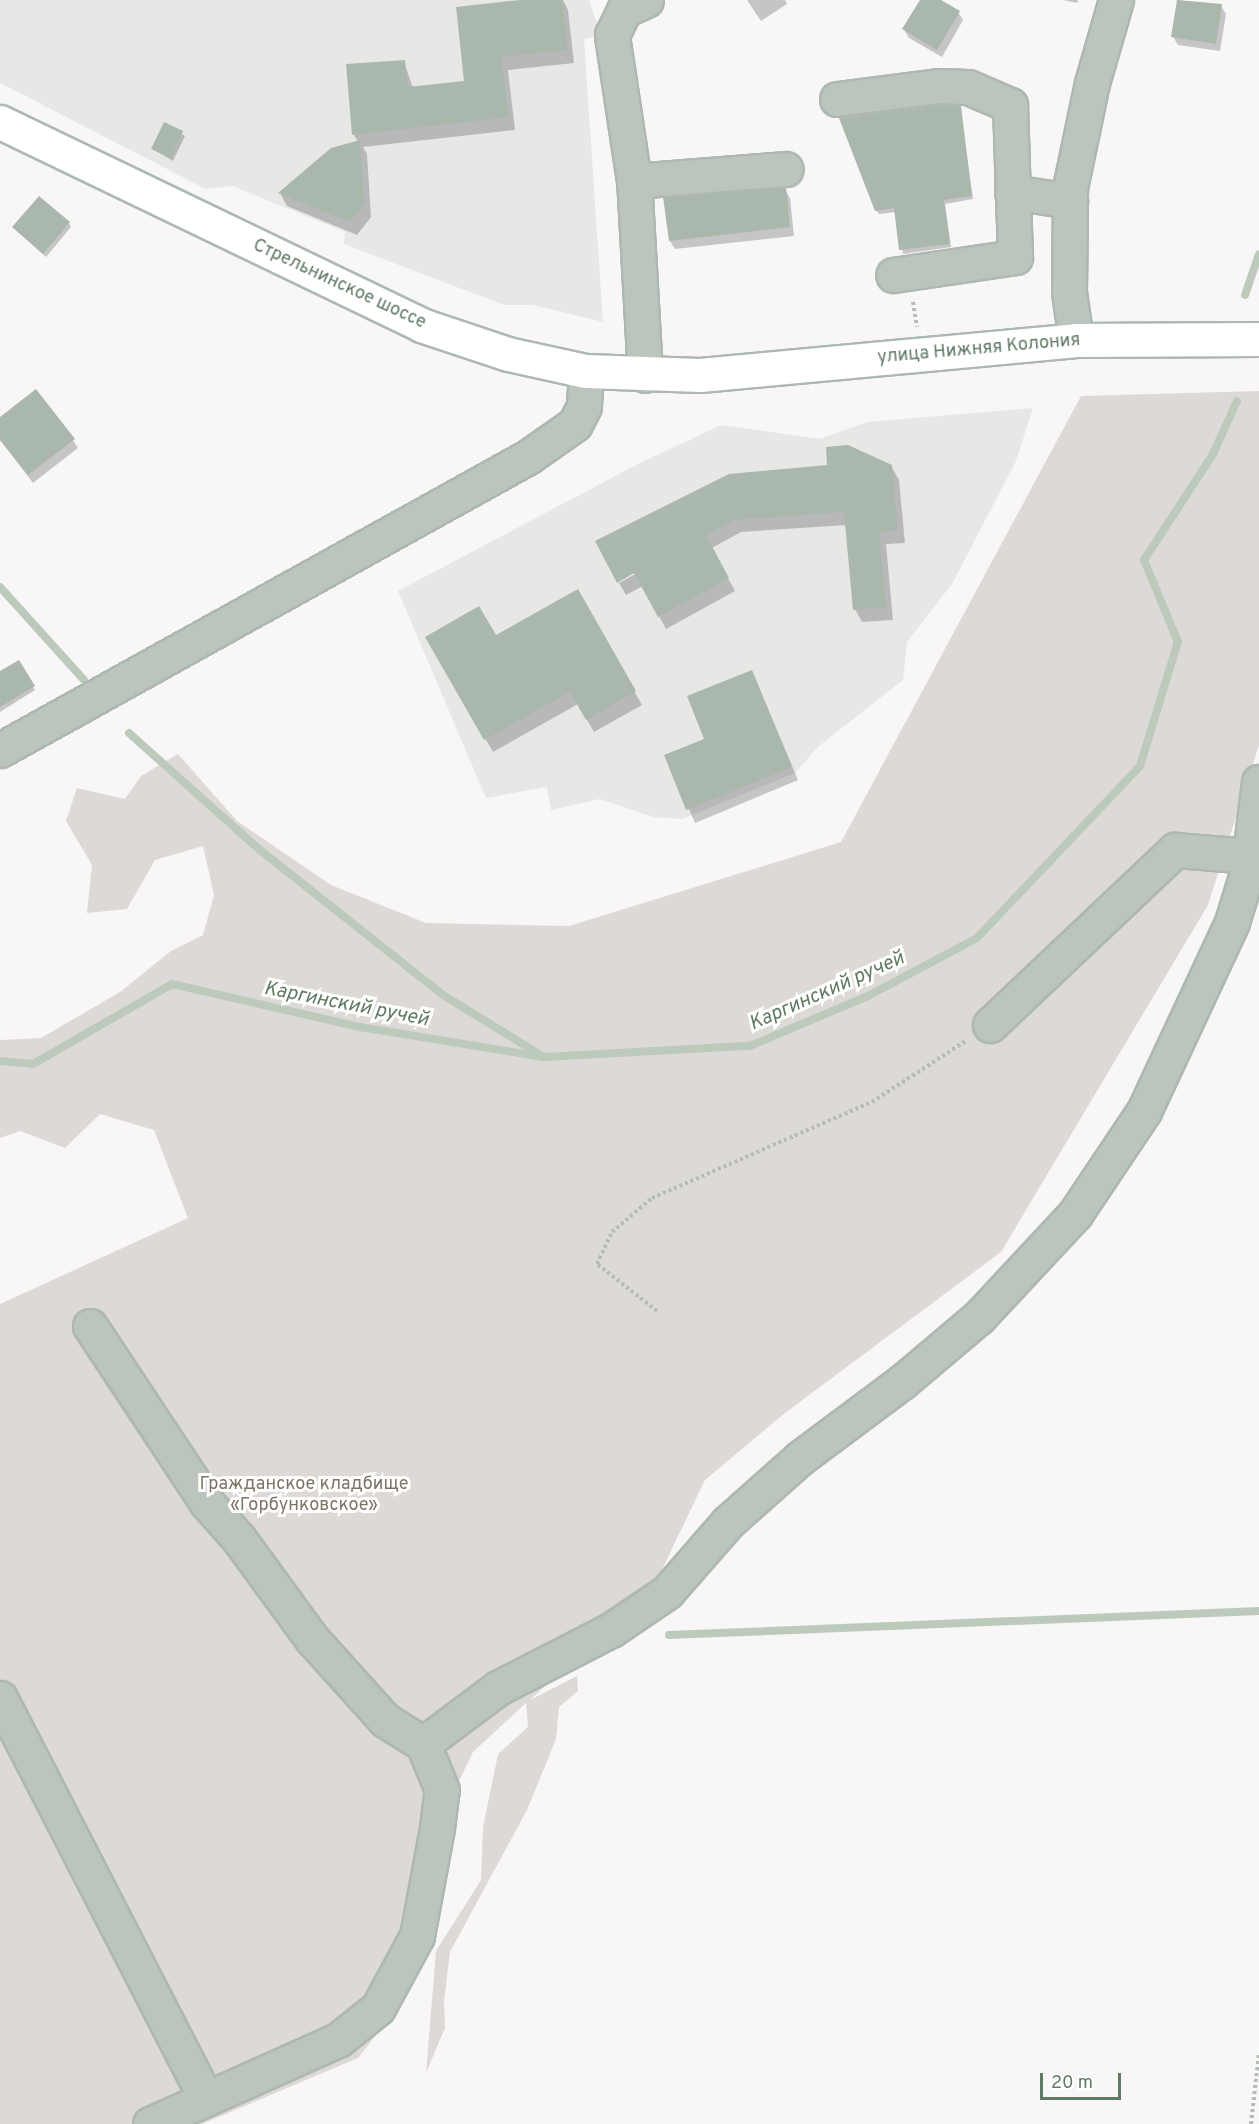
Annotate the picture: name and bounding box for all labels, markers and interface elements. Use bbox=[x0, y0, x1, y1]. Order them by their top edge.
street label: Стрельнинское шоссе bbox=[249, 235, 429, 335]
street label: улица Нижняя Колония bbox=[877, 330, 1081, 370]
water label: Каргинский ручей bbox=[746, 947, 908, 1037]
water label: Каргинский ручей bbox=[262, 977, 430, 1033]
park label: Гражданское кладбище «Горбунковское» bbox=[200, 1475, 408, 1518]
scale bar bbox=[1043, 2061, 1124, 2099]
text: 20 m bbox=[1051, 2072, 1093, 2095]

